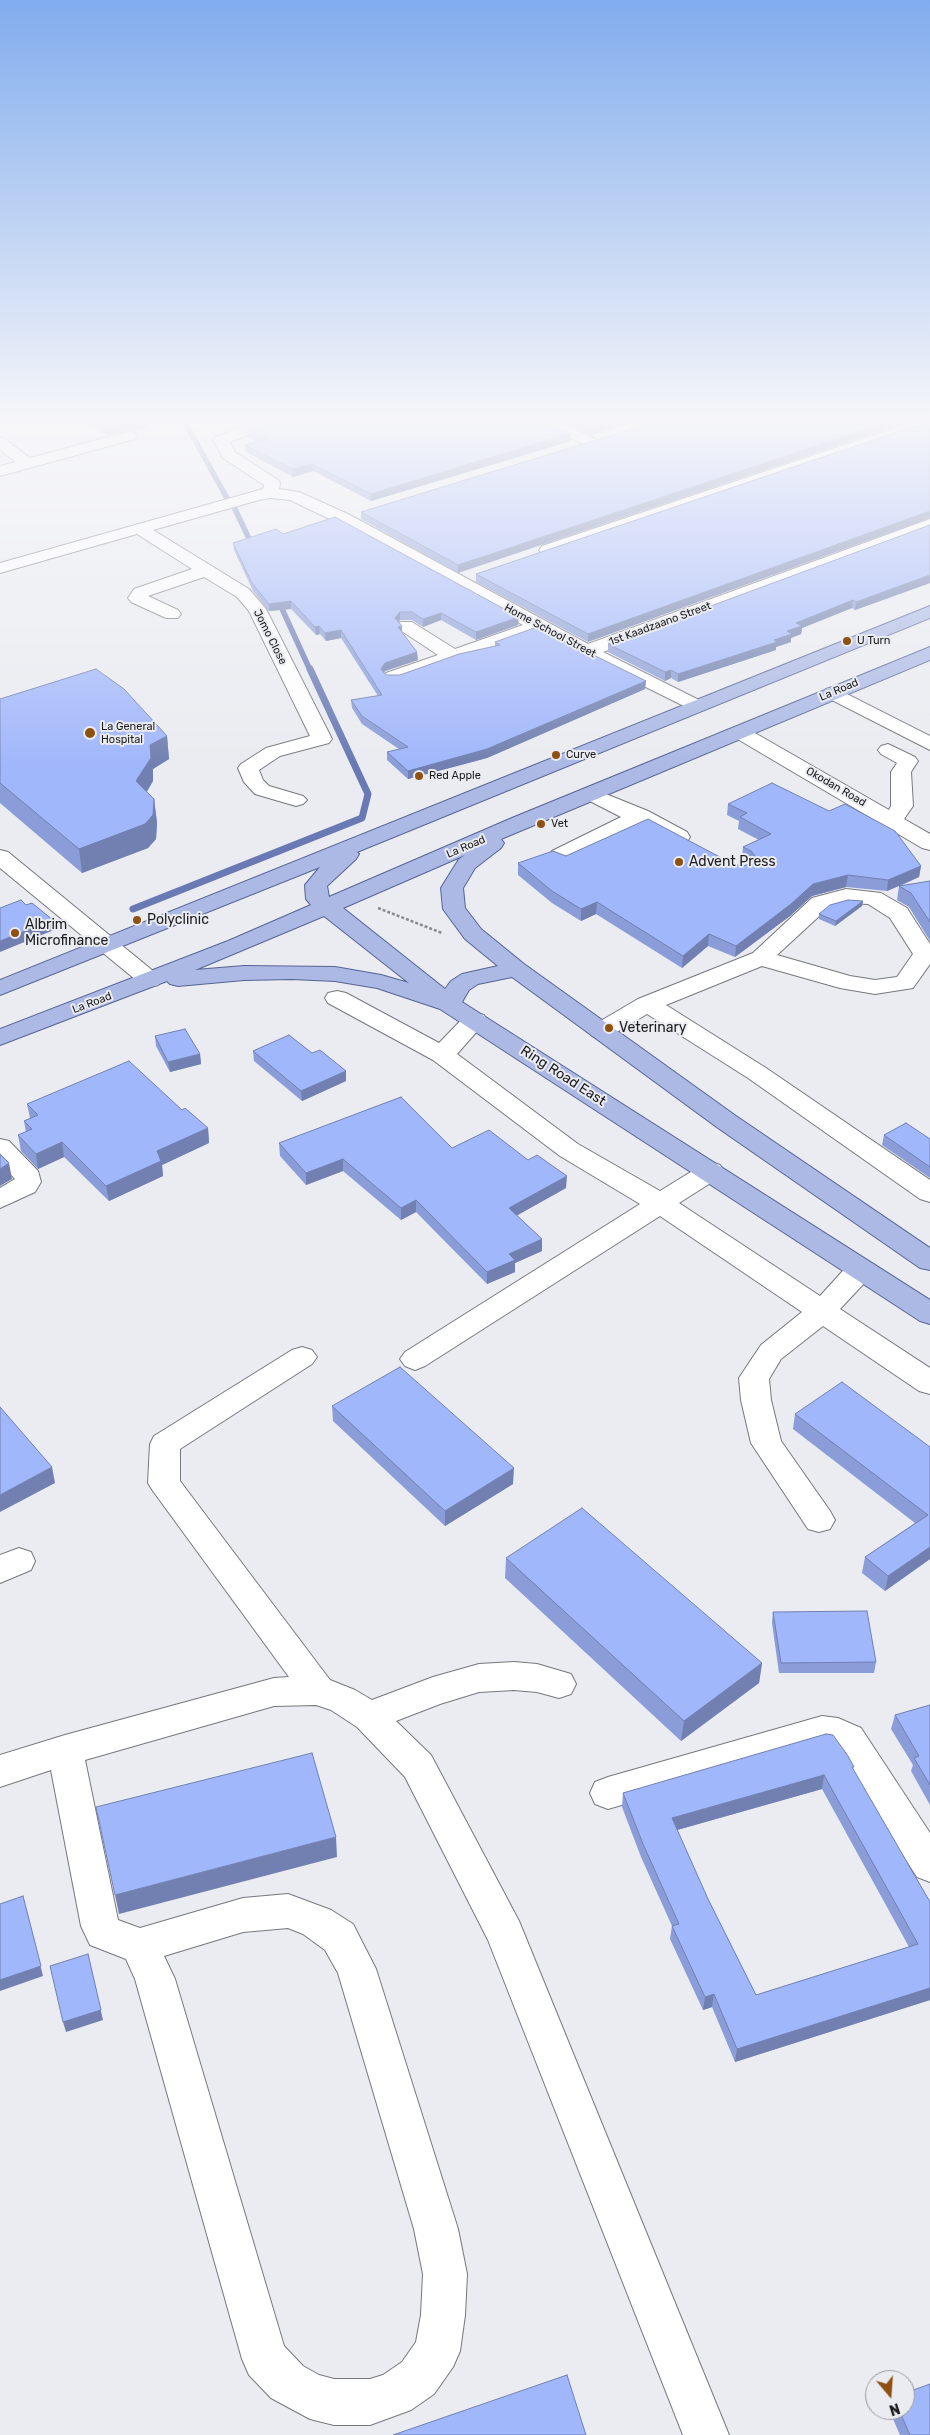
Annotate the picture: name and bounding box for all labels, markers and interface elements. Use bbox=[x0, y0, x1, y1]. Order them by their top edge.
street label: 1st Kaadzaano Street bbox=[607, 599, 713, 649]
street label: Home School Street bbox=[502, 601, 598, 661]
street label: Jomo Close bbox=[250, 607, 290, 667]
place label: U Turn bbox=[857, 634, 890, 648]
marker: U Turn bbox=[841, 635, 853, 647]
street label: La Road bbox=[818, 676, 860, 704]
place label: La General Hospital bbox=[101, 720, 155, 746]
marker: La General Hospital bbox=[83, 726, 97, 740]
place label: Curve bbox=[566, 748, 596, 762]
marker: Curve bbox=[550, 749, 562, 761]
street label: Okodan Road bbox=[804, 764, 868, 810]
place label: Red Apple bbox=[429, 769, 481, 783]
marker: Red Apple bbox=[413, 770, 425, 782]
place label: Vet bbox=[551, 817, 568, 831]
marker: Vet bbox=[535, 818, 547, 830]
street label: La Road bbox=[445, 833, 487, 861]
place label: Advent Press bbox=[689, 854, 776, 870]
marker: Advent Press bbox=[673, 856, 685, 868]
place label: Polyclinic bbox=[147, 912, 209, 928]
marker: Polyclinic bbox=[131, 914, 143, 926]
place label: Albrim Microfinance bbox=[25, 917, 108, 950]
marker: Albrim Microfinance bbox=[9, 927, 21, 939]
street label: La Road bbox=[70, 989, 114, 1017]
place label: Veterinary bbox=[619, 1020, 687, 1036]
marker: Veterinary bbox=[603, 1022, 615, 1034]
street label: Ring Road East bbox=[517, 1042, 609, 1110]
north arrow bbox=[865, 2370, 915, 2420]
text: N bbox=[887, 2399, 902, 2418]

